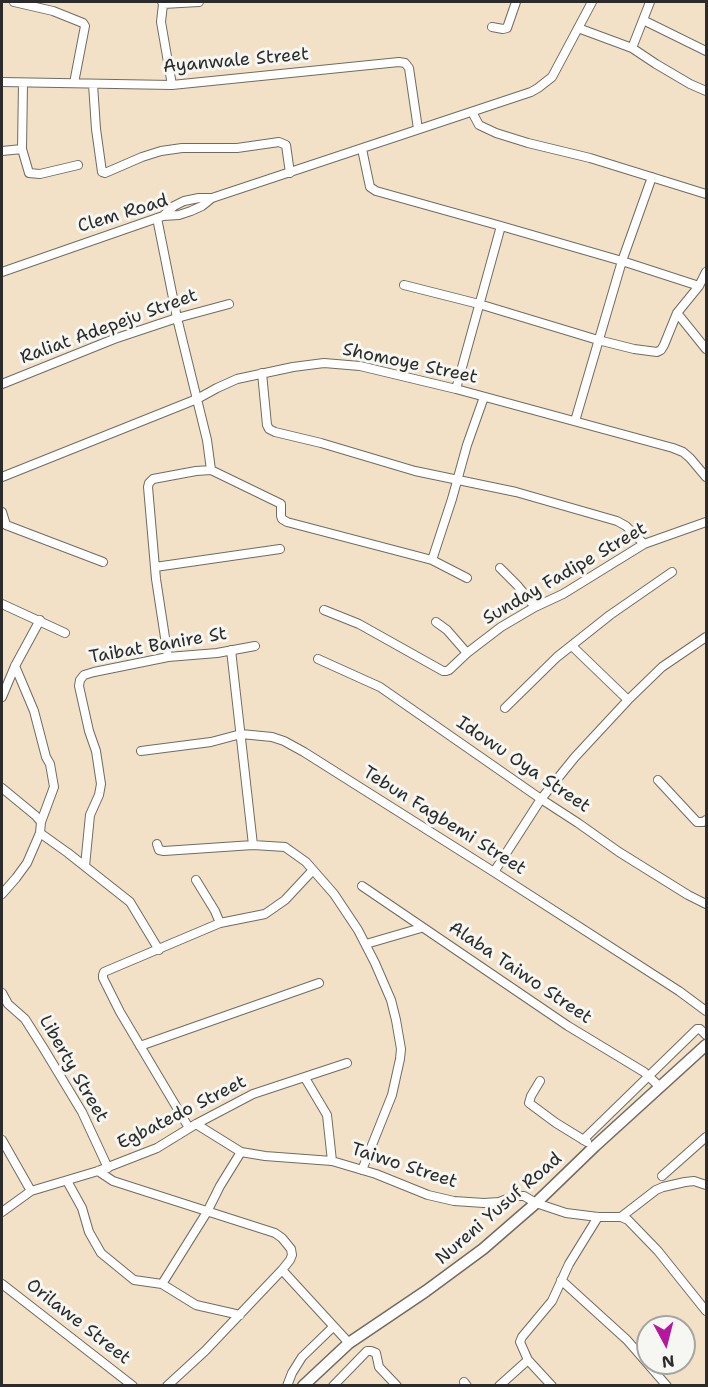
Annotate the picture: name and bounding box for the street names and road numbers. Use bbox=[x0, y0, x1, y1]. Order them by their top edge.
street label: Ayanwale Street bbox=[162, 44, 310, 78]
street label: Clem Road bbox=[75, 190, 171, 238]
street label: Raliat Adepeju Street bbox=[17, 285, 201, 369]
street label: Shomoye Street bbox=[341, 339, 479, 389]
street label: Sunday Fadipe Street bbox=[479, 518, 651, 630]
street label: Taibat Banire St bbox=[88, 623, 228, 669]
street label: Idowu Oya Street bbox=[452, 712, 594, 818]
street label: Tebun Fagbemi Street bbox=[358, 762, 530, 880]
street label: Alaba Taiwo Street bbox=[444, 917, 596, 1029]
street label: Liberty Street bbox=[34, 1012, 112, 1126]
street label: Egbatedo Street bbox=[114, 1071, 250, 1155]
street label: Taiwo Street bbox=[348, 1139, 460, 1193]
street label: Nureni Yusuf Road bbox=[431, 1148, 567, 1270]
street label: Orilawe Street bbox=[21, 1275, 135, 1369]

